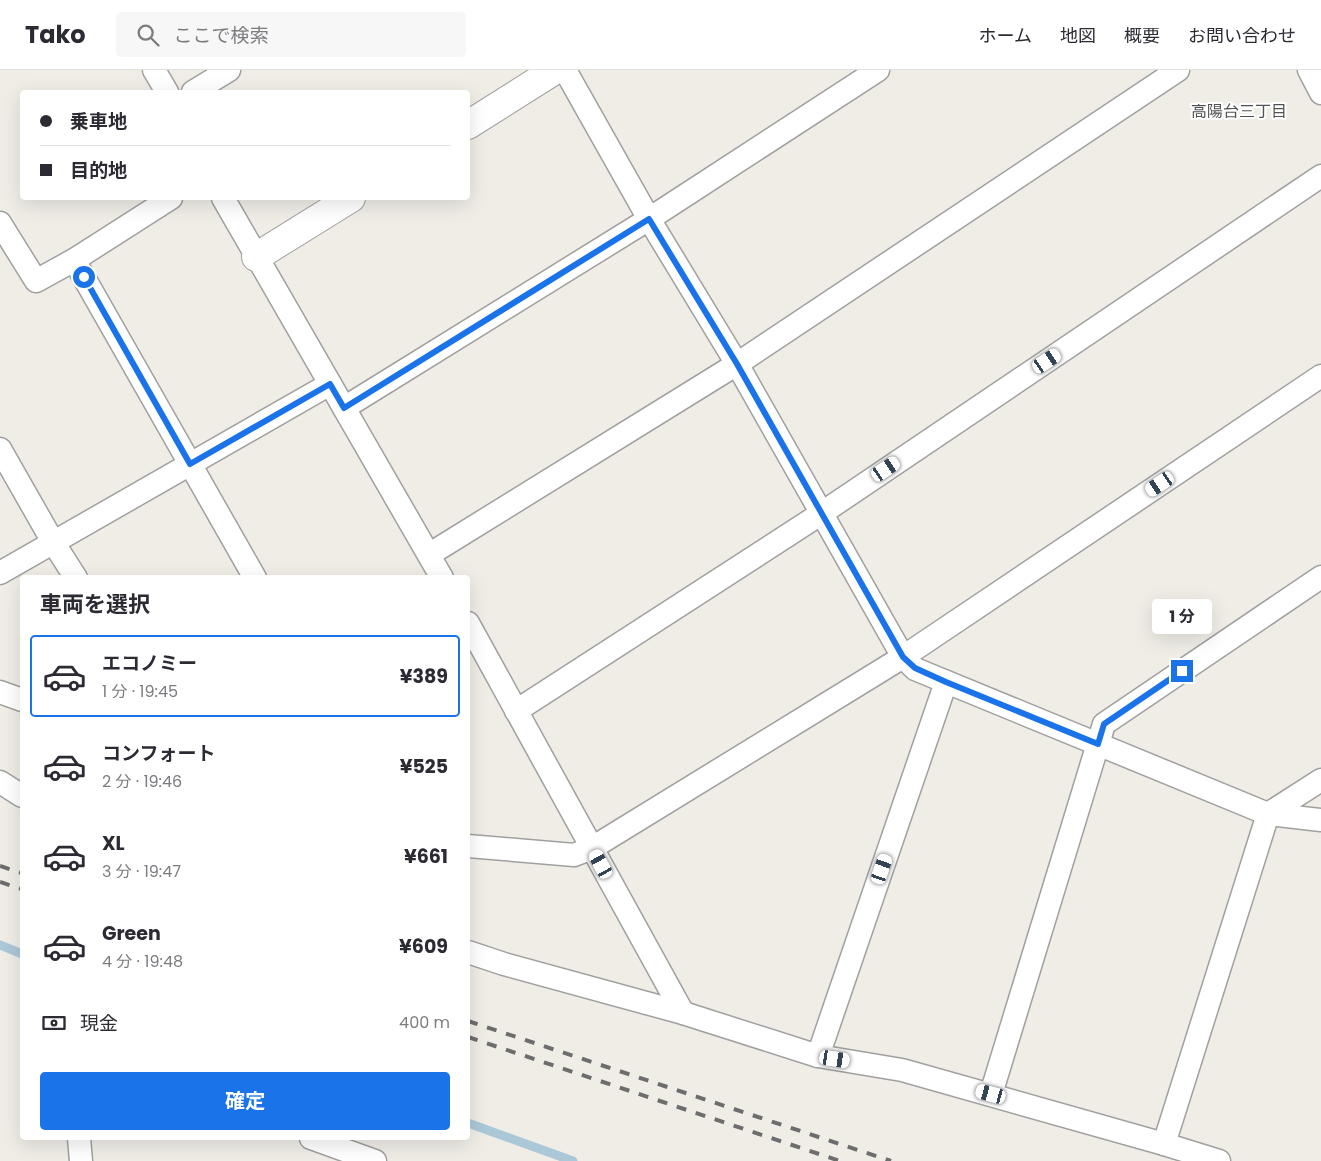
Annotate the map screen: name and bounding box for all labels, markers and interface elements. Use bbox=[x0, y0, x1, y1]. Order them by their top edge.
search box bbox=[116, 12, 466, 57]
text: Tako bbox=[25, 18, 86, 51]
icon: search bbox=[134, 21, 162, 49]
text: ここで検索 bbox=[174, 22, 269, 49]
text: ホーム bbox=[979, 23, 1032, 48]
text: 地図 bbox=[1060, 23, 1096, 48]
text: 概要 bbox=[1124, 23, 1160, 48]
text: お問い合わせ bbox=[1188, 23, 1296, 48]
district label: 高陽台三丁目 bbox=[1191, 100, 1287, 123]
text: 乗車地 bbox=[70, 108, 127, 135]
text: 目的地 bbox=[70, 157, 127, 184]
route start bbox=[73, 266, 95, 288]
car bbox=[1030, 346, 1063, 376]
car bbox=[869, 454, 902, 484]
car bbox=[1143, 469, 1176, 499]
text: 車両を選択 bbox=[40, 589, 150, 620]
callout: 1 分 bbox=[1152, 598, 1212, 634]
text: 1 分 bbox=[1169, 605, 1195, 628]
text: エコノミー bbox=[102, 650, 197, 677]
icon: car bbox=[42, 654, 87, 699]
route end bbox=[1171, 660, 1193, 682]
text: ¥389 bbox=[400, 663, 448, 690]
text: 1 分 · 19:45 bbox=[102, 680, 178, 703]
text: コンフォート bbox=[102, 740, 215, 767]
icon: car bbox=[42, 744, 87, 789]
text: ¥525 bbox=[400, 753, 448, 780]
text: 2 分 · 19:46 bbox=[102, 770, 182, 793]
text: XL bbox=[102, 830, 125, 857]
icon: car bbox=[42, 834, 87, 879]
text: ¥661 bbox=[404, 843, 448, 870]
car bbox=[587, 847, 614, 881]
car bbox=[870, 852, 893, 886]
text: 3 分 · 19:47 bbox=[102, 860, 181, 883]
text: Green bbox=[102, 920, 161, 947]
icon: car bbox=[42, 924, 87, 969]
text: ¥609 bbox=[399, 933, 448, 960]
text: 4 分 · 19:48 bbox=[102, 950, 183, 973]
icon: cash bbox=[40, 1009, 68, 1037]
text: 現金 bbox=[80, 1010, 118, 1037]
text: 400 m bbox=[399, 1011, 450, 1034]
car bbox=[819, 1049, 850, 1069]
button: 確定 bbox=[40, 1072, 450, 1130]
car bbox=[974, 1083, 1007, 1105]

